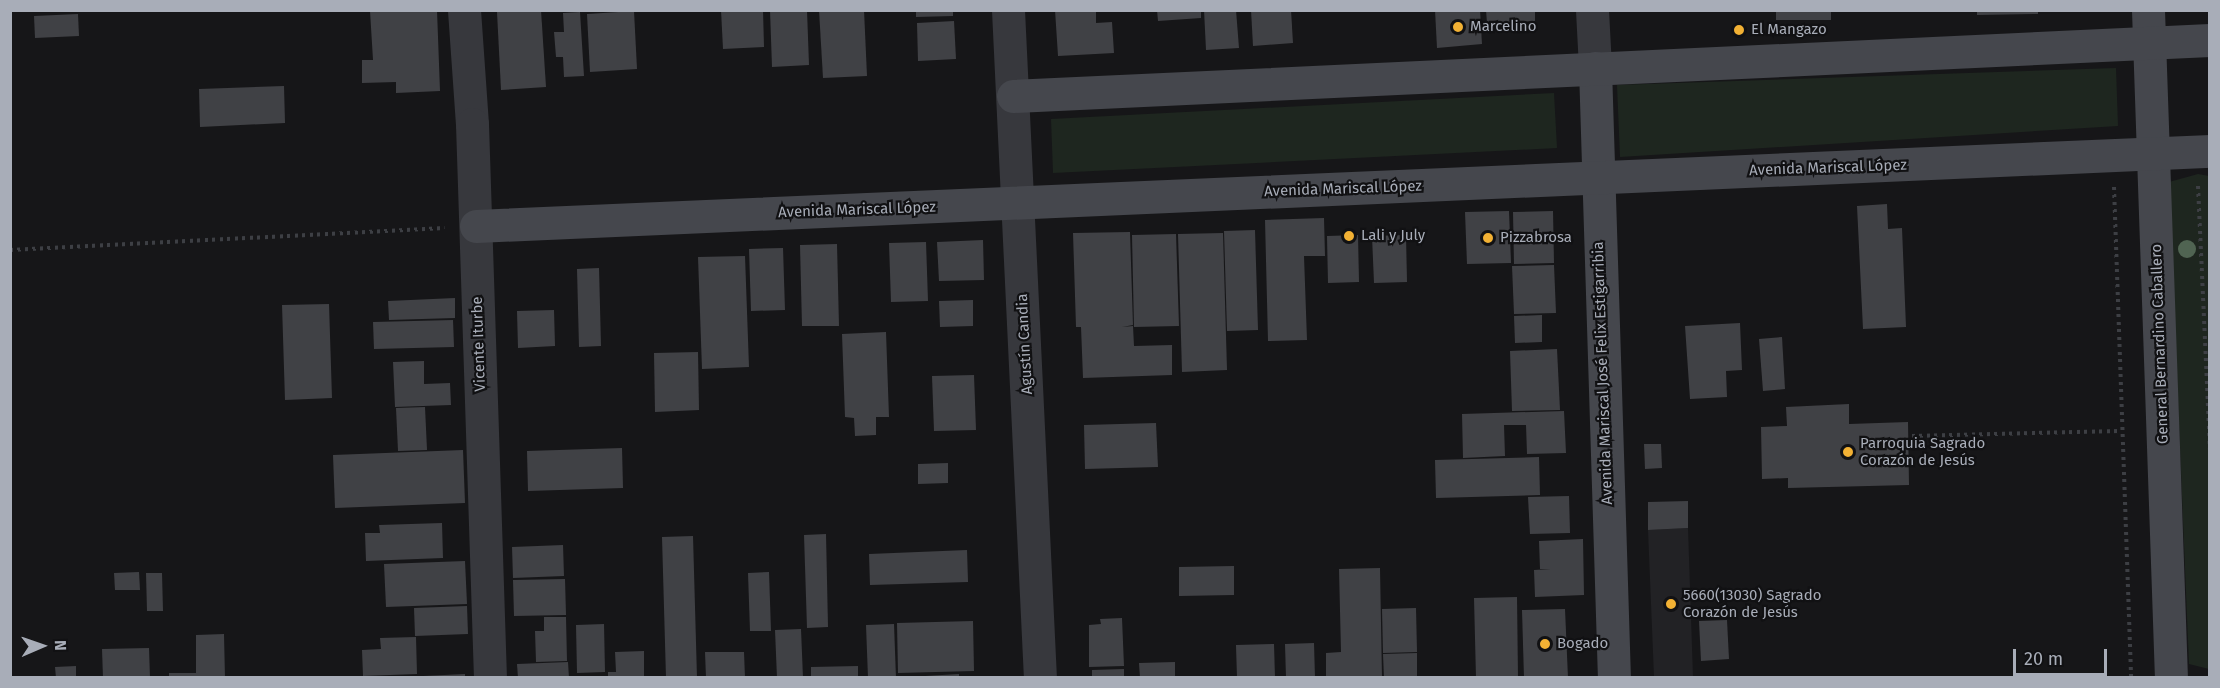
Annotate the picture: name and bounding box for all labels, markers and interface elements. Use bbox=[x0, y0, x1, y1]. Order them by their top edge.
place label: Marcelino bbox=[1470, 18, 1536, 36]
marker: Marcelino bbox=[1451, 20, 1465, 34]
place label: El Mangazo bbox=[1751, 21, 1827, 39]
marker: El Mangazo bbox=[1732, 23, 1746, 37]
street label: Avenida Mariscal López bbox=[1749, 156, 1907, 180]
street label: Avenida Mariscal López bbox=[1264, 177, 1422, 201]
street label: Avenida Mariscal López bbox=[778, 198, 936, 222]
place label: Lali y July bbox=[1361, 227, 1425, 245]
marker: Lali y July bbox=[1342, 229, 1356, 243]
place label: Pizzabrosa bbox=[1500, 229, 1572, 247]
marker: Pizzabrosa bbox=[1481, 231, 1495, 245]
street label: Avenida Mariscal José Felix Estigarribia bbox=[1589, 241, 1617, 505]
street label: General Bernardino Caballero bbox=[2148, 243, 2172, 445]
street label: Agustín Candia bbox=[1013, 293, 1037, 395]
street label: Vicente Iturbe bbox=[468, 296, 490, 392]
place label: Parroquia Sagrado Corazón de Jesús bbox=[1860, 434, 1985, 469]
marker: Parroquia Sagrado Corazón de Jesús bbox=[1841, 445, 1855, 459]
place label: 5660(13030) Sagrado Corazón de Jesús bbox=[1683, 586, 1821, 621]
marker: 5660(13030) Sagrado Corazón de Jesús bbox=[1664, 597, 1678, 611]
north arrow bbox=[12, 616, 72, 676]
place label: Bogado bbox=[1557, 635, 1608, 653]
marker: Bogado bbox=[1538, 637, 1552, 651]
scale bar bbox=[2016, 637, 2110, 675]
text: N bbox=[51, 640, 70, 651]
text: 20 m bbox=[2024, 648, 2063, 670]

